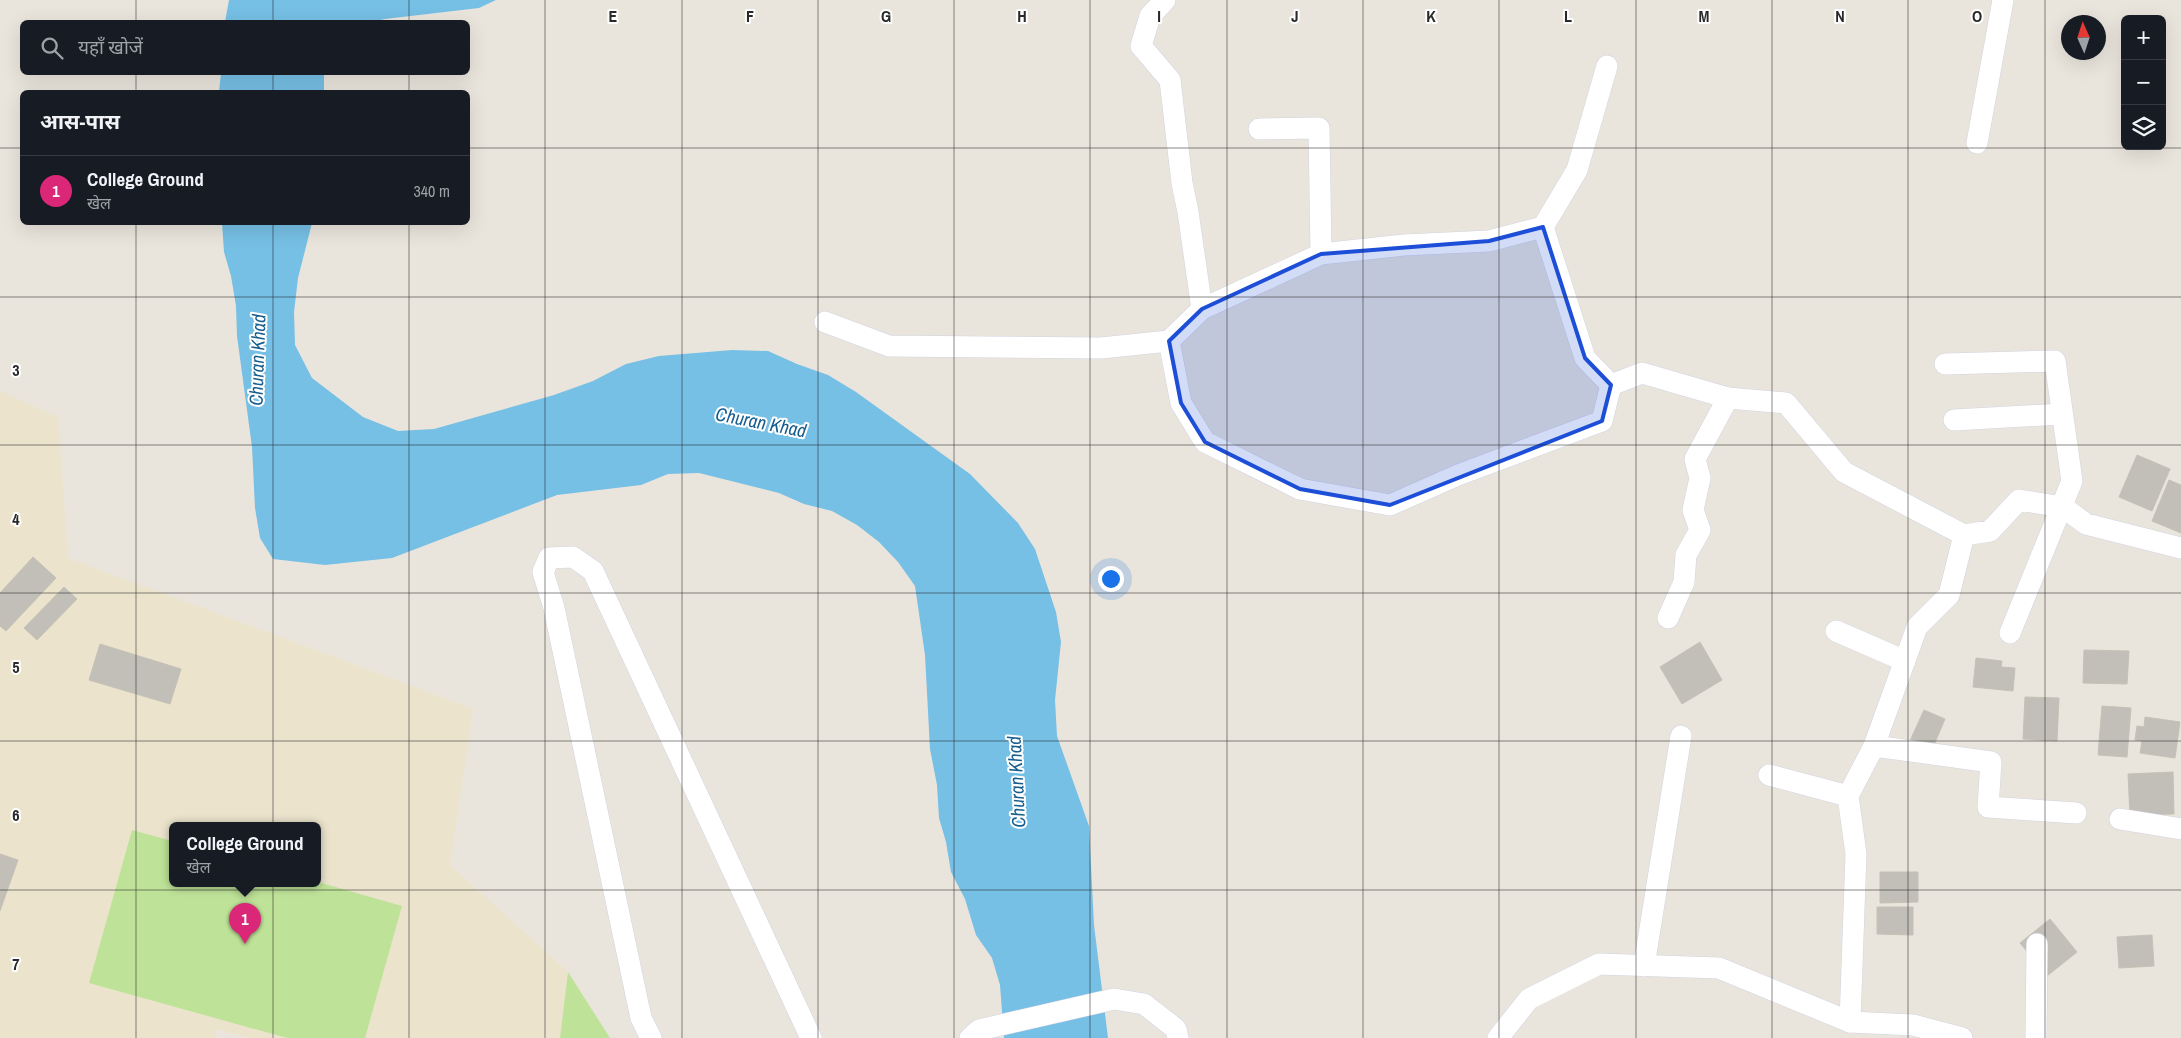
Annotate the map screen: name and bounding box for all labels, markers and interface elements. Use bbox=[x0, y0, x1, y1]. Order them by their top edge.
text: E bbox=[609, 5, 618, 27]
text: F bbox=[746, 5, 754, 27]
text: G bbox=[881, 5, 891, 27]
text: H bbox=[1017, 5, 1027, 27]
text: I bbox=[1157, 5, 1161, 27]
text: J bbox=[1291, 5, 1299, 27]
text: K bbox=[1426, 5, 1436, 27]
text: L bbox=[1564, 5, 1572, 27]
text: M bbox=[1699, 5, 1710, 27]
text: N bbox=[1835, 5, 1845, 27]
text: O bbox=[1972, 5, 1982, 27]
north arrow bbox=[2061, 15, 2106, 60]
map controls bbox=[2121, 15, 2166, 150]
button: + bbox=[2121, 15, 2166, 60]
search box bbox=[20, 20, 470, 75]
icon: search bbox=[38, 34, 66, 62]
text: यहाँ खोजें bbox=[78, 34, 143, 60]
button: − bbox=[2121, 60, 2166, 105]
button: layers bbox=[2121, 105, 2166, 150]
text: आस-पास bbox=[40, 107, 120, 136]
text: College Ground bbox=[87, 166, 204, 192]
text: 1 bbox=[52, 180, 60, 202]
text: 340 m bbox=[414, 180, 450, 202]
text: खेल bbox=[87, 192, 111, 214]
water label: Churan Khad bbox=[242, 313, 272, 406]
text: 3 bbox=[12, 359, 20, 381]
water label: Churan Khad bbox=[713, 400, 809, 444]
text: 4 bbox=[12, 508, 20, 530]
your location bbox=[1098, 566, 1124, 592]
text: 5 bbox=[12, 656, 20, 678]
water label: Churan Khad bbox=[1001, 735, 1031, 829]
text: 6 bbox=[12, 804, 20, 826]
popup bbox=[169, 822, 321, 887]
text: College Ground bbox=[187, 830, 303, 856]
text: खेल bbox=[187, 856, 211, 878]
pin: 1 bbox=[229, 903, 261, 944]
text: 7 bbox=[12, 953, 20, 975]

